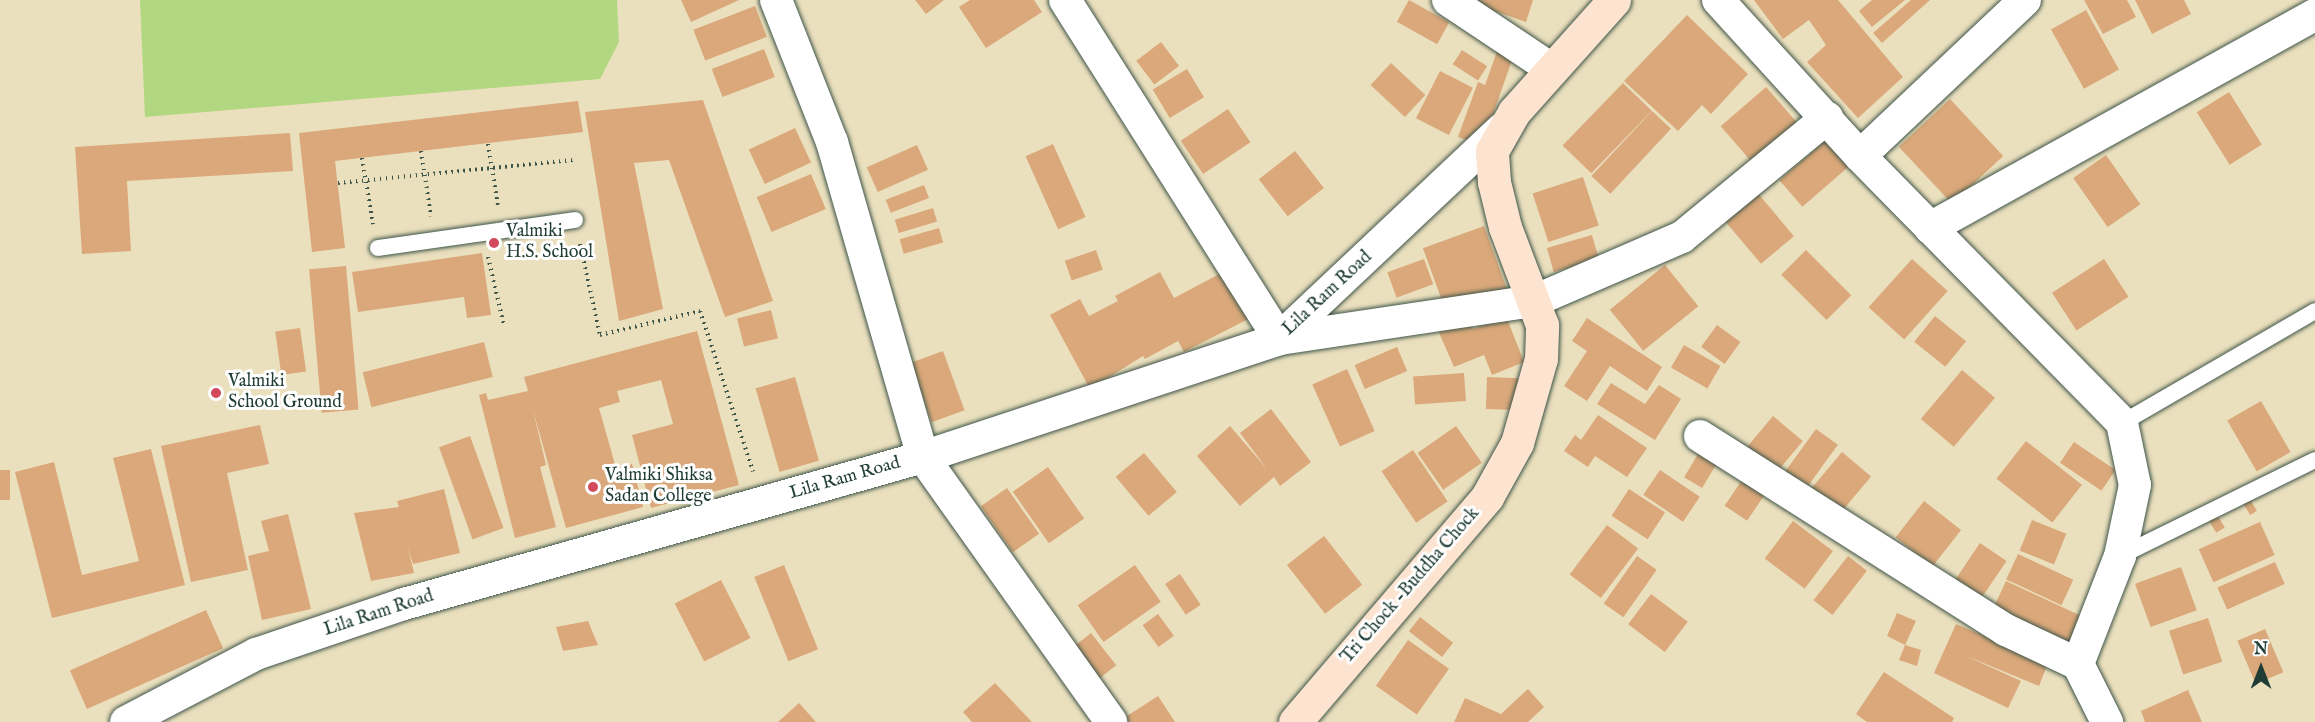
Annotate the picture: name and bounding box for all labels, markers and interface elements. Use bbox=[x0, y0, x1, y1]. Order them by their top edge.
place label: Valmiki H.S. School bbox=[506, 222, 593, 264]
marker: Valmiki H.S. School bbox=[487, 236, 501, 250]
street label: Lila Ram Road bbox=[1279, 247, 1377, 341]
place label: Valmiki School Ground bbox=[228, 372, 342, 415]
marker: Valmiki School Ground bbox=[209, 386, 223, 400]
street label: Lila Ram Road bbox=[787, 453, 903, 505]
place label: Valmiki Shiksa Sadan College bbox=[605, 466, 713, 508]
marker: Valmiki Shiksa Sadan College bbox=[586, 480, 600, 494]
street label: Tri Chock -Buddha Chock bbox=[1337, 503, 1485, 669]
street label: Lila Ram Road bbox=[321, 586, 437, 642]
north arrow bbox=[2231, 638, 2291, 698]
text: N bbox=[2254, 640, 2268, 660]

